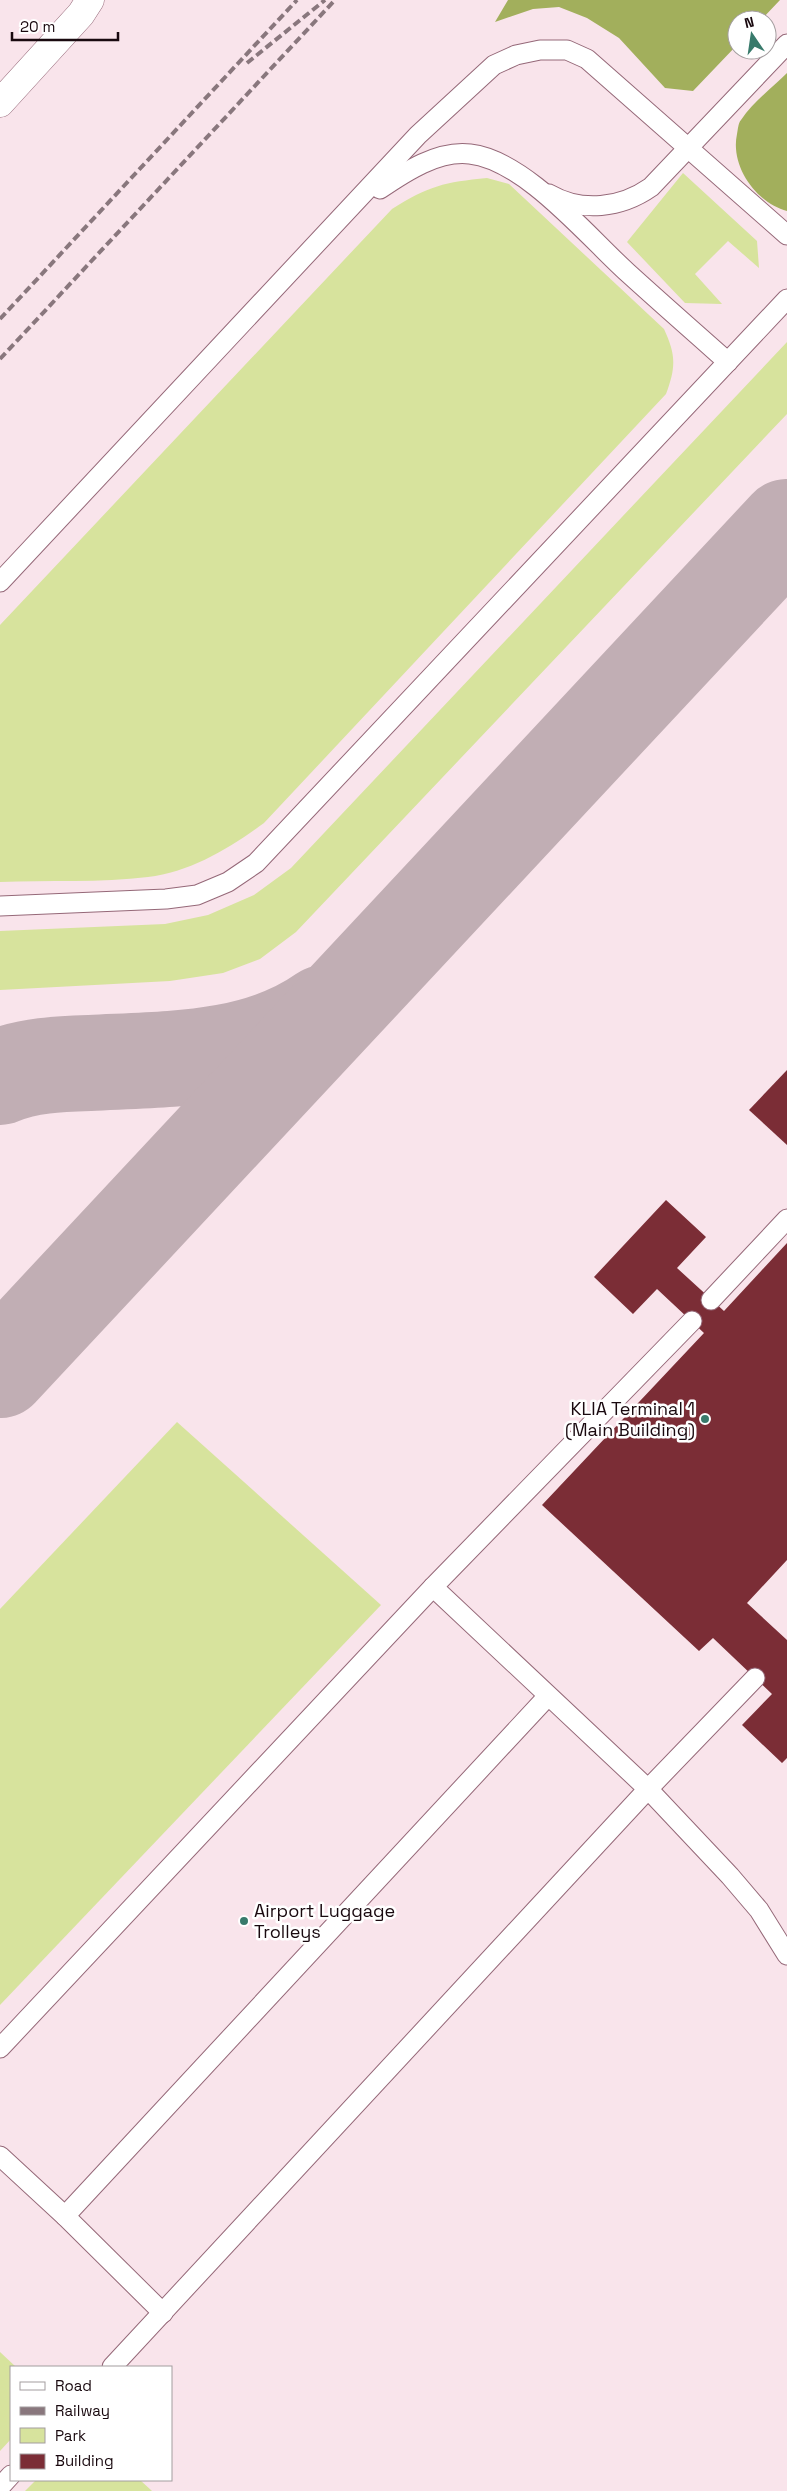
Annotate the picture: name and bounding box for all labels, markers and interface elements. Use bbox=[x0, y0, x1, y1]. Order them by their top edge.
scale bar bbox=[12, 10, 119, 42]
north arrow bbox=[727, 10, 777, 60]
text: N bbox=[742, 13, 756, 32]
text: 20 m bbox=[20, 17, 55, 36]
place label: KLIA Terminal 1 (Main Building) bbox=[565, 1397, 695, 1441]
marker: KLIA Terminal 1 (Main Building) bbox=[699, 1413, 711, 1425]
place label: Airport Luggage Trolleys bbox=[254, 1899, 395, 1943]
marker: Airport Luggage Trolleys bbox=[238, 1915, 250, 1927]
legend bbox=[10, 2366, 172, 2481]
text: Road bbox=[55, 2376, 92, 2395]
text: Railway bbox=[55, 2401, 110, 2420]
text: Park bbox=[55, 2426, 86, 2445]
text: Building bbox=[55, 2451, 114, 2470]

